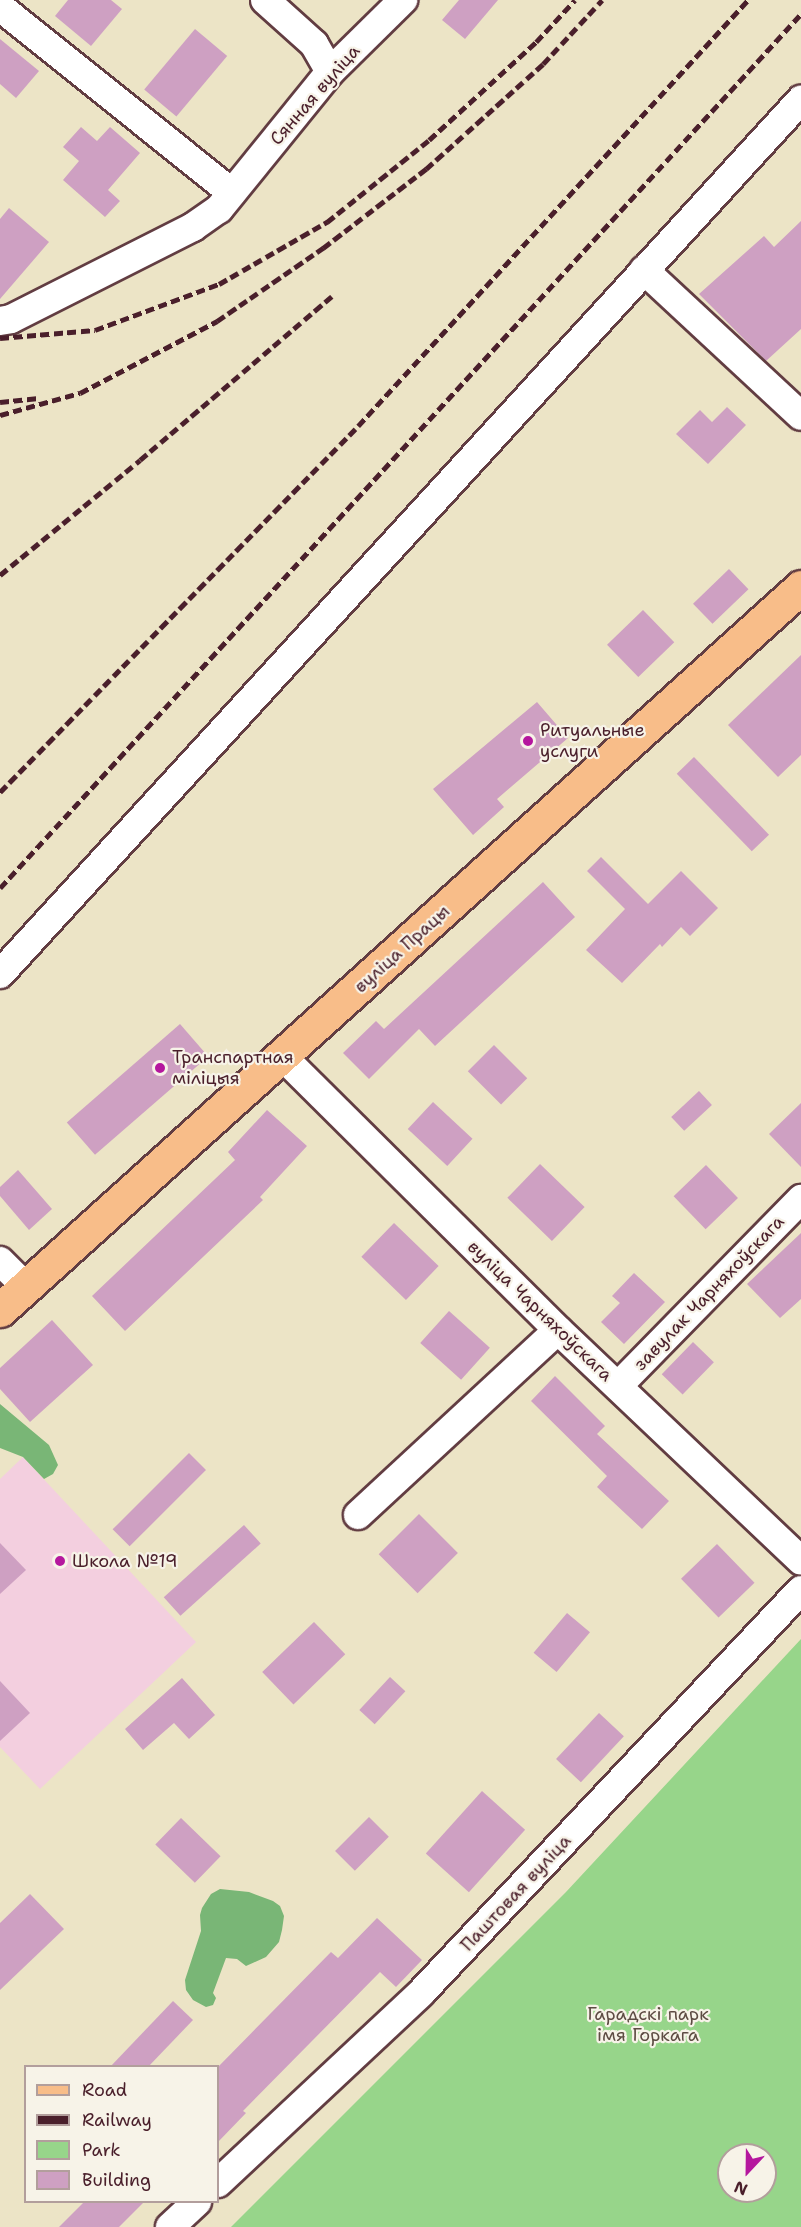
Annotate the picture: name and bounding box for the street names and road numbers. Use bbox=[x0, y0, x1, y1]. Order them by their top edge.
street label: Сянная вуліца bbox=[266, 41, 364, 149]
street label: вуліца Працы bbox=[350, 901, 454, 997]
street label: завулак Чарняхоўскага bbox=[629, 1211, 789, 1375]
street label: вуліца Чарняхоўскага bbox=[463, 1236, 617, 1386]
street label: Паштовая вуліца bbox=[456, 1830, 576, 1956]

